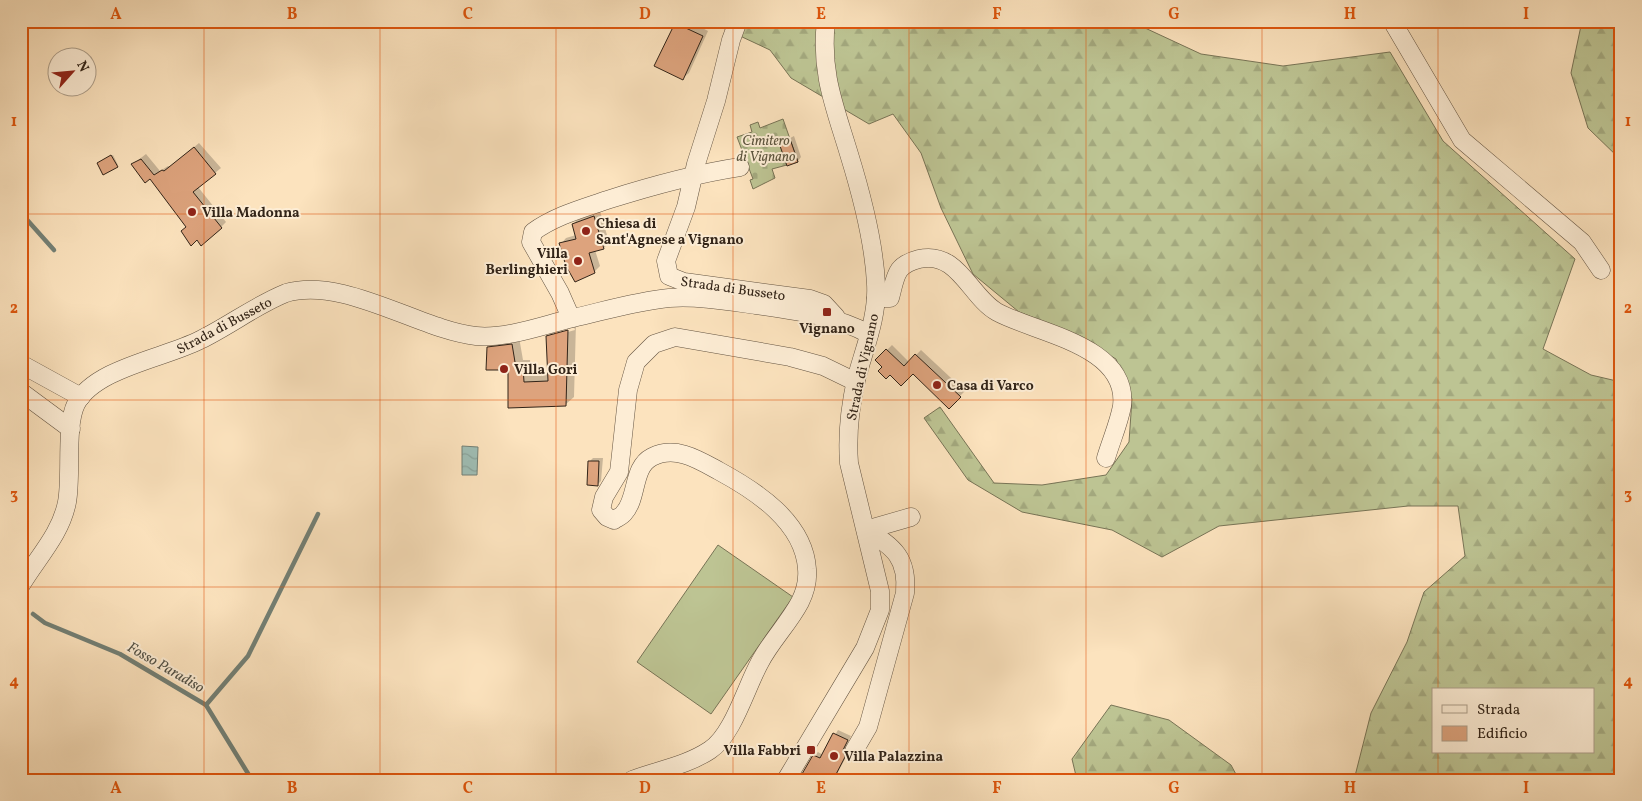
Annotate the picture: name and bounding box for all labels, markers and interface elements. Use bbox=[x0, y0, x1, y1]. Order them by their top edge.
text: A bbox=[110, 4, 122, 26]
text: B bbox=[287, 4, 298, 26]
text: C bbox=[463, 4, 473, 26]
text: D bbox=[639, 4, 651, 26]
text: E bbox=[816, 4, 826, 26]
text: F bbox=[992, 4, 1002, 26]
text: G bbox=[1168, 4, 1180, 26]
text: H bbox=[1344, 4, 1356, 26]
text: I bbox=[1523, 4, 1529, 26]
north arrow bbox=[48, 48, 98, 98]
text: N bbox=[71, 58, 93, 76]
text: 1 bbox=[11, 111, 17, 133]
text: 1 bbox=[1625, 111, 1631, 133]
park label: Cimitero di Vignano bbox=[737, 132, 796, 167]
place label: Villa Madonna bbox=[202, 204, 300, 223]
marker: Villa Madonna bbox=[186, 206, 198, 218]
place label: Chiesa di Sant'Agnese a Vignano bbox=[596, 215, 744, 250]
marker: Chiesa di Sant'Agnese a Vignano bbox=[580, 225, 592, 237]
place label: Villa Berlinghieri bbox=[486, 245, 568, 280]
marker: Villa Berlinghieri bbox=[572, 255, 584, 267]
street label: Strada di Busseto bbox=[679, 273, 786, 306]
street label: Strada di Busseto bbox=[174, 293, 276, 359]
text: 2 bbox=[10, 298, 18, 320]
text: 2 bbox=[1624, 298, 1632, 320]
marker: Vignano bbox=[821, 306, 833, 318]
street label: Strada di Vignano bbox=[843, 312, 884, 423]
place label: Vignano bbox=[799, 320, 855, 339]
place label: Villa Gori bbox=[514, 361, 578, 380]
marker: Villa Gori bbox=[498, 363, 510, 375]
place label: Casa di Varco bbox=[947, 377, 1034, 396]
marker: Casa di Varco bbox=[931, 379, 943, 391]
text: 3 bbox=[10, 484, 18, 506]
text: 3 bbox=[1624, 484, 1632, 506]
water label: Fosso Paradiso bbox=[123, 638, 208, 699]
text: 4 bbox=[9, 671, 19, 693]
text: 4 bbox=[1623, 671, 1633, 693]
legend bbox=[1432, 688, 1594, 754]
text: Strada bbox=[1477, 700, 1520, 721]
text: Edificio bbox=[1477, 724, 1528, 745]
place label: Villa Fabbri bbox=[724, 742, 801, 761]
marker: Villa Fabbri bbox=[805, 744, 817, 756]
place label: Villa Palazzina bbox=[844, 748, 943, 767]
marker: Villa Palazzina bbox=[828, 750, 840, 762]
text: A bbox=[110, 778, 122, 800]
text: B bbox=[287, 778, 298, 800]
text: C bbox=[463, 778, 473, 800]
text: D bbox=[639, 778, 651, 800]
text: E bbox=[816, 778, 826, 800]
text: F bbox=[992, 778, 1002, 800]
text: G bbox=[1168, 778, 1180, 800]
text: H bbox=[1344, 778, 1356, 800]
text: I bbox=[1523, 778, 1529, 800]

